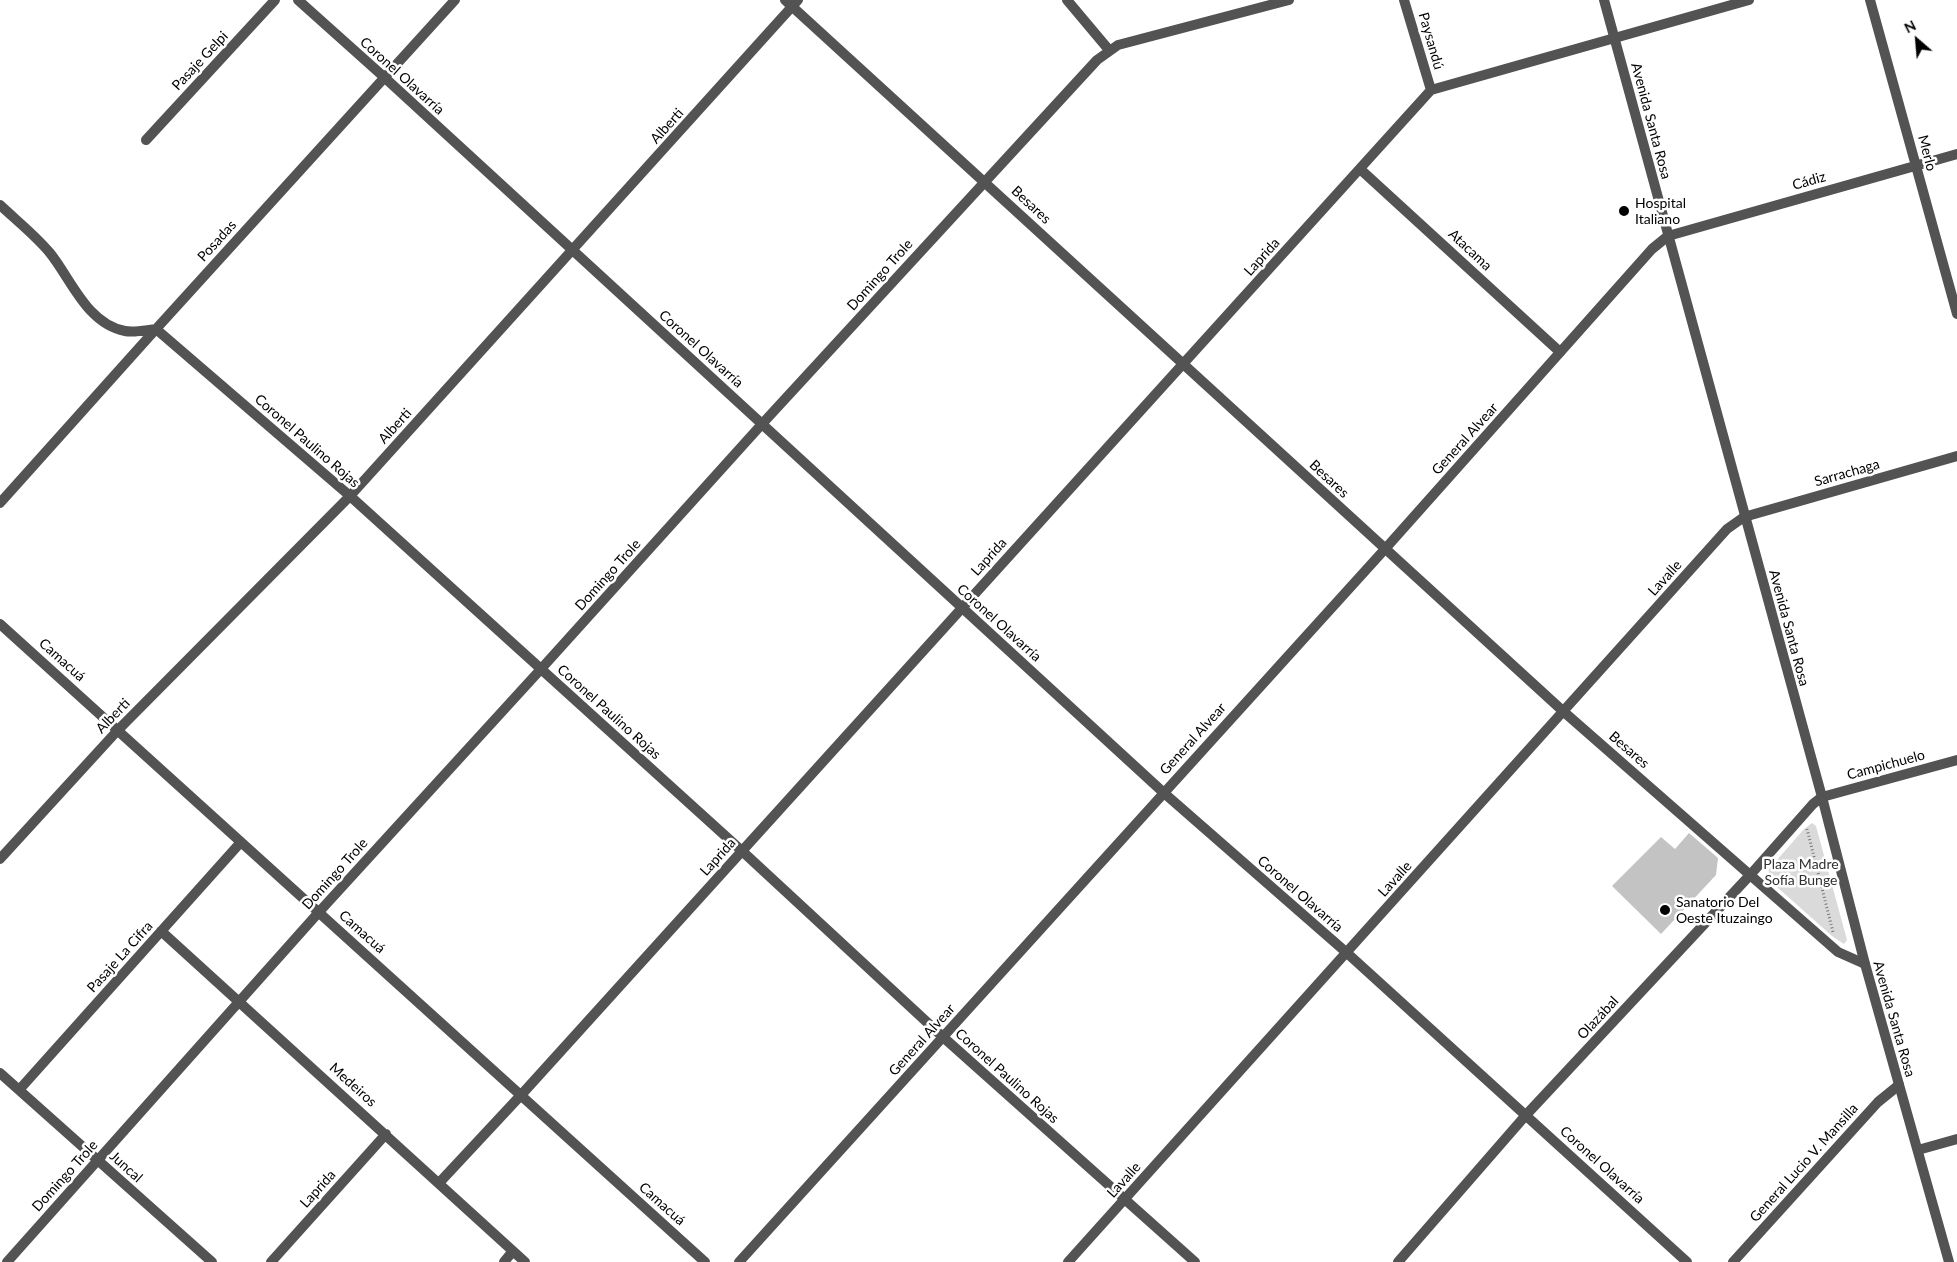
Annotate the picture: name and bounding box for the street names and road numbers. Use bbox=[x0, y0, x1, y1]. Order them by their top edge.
street label: Paysandú bbox=[1415, 11, 1447, 71]
street label: Pasaje Gelpi bbox=[168, 28, 232, 94]
street label: Coronel Olavarría bbox=[356, 34, 448, 118]
street label: Avenida Santa Rosa bbox=[1627, 61, 1675, 181]
street label: Alberti bbox=[647, 105, 687, 147]
street label: Merlo bbox=[1914, 133, 1940, 173]
street label: Cádiz bbox=[1790, 168, 1828, 194]
street label: Besares bbox=[1008, 183, 1054, 227]
street label: Posadas bbox=[194, 217, 240, 265]
street label: Atacama bbox=[1445, 226, 1495, 274]
street label: Laprida bbox=[1241, 235, 1283, 279]
street label: Domingo Trole bbox=[844, 236, 916, 314]
street label: Coronel Olavarría bbox=[655, 307, 747, 391]
street label: Coronel Paulino Rojas bbox=[251, 391, 363, 491]
street label: General Alvear bbox=[1428, 400, 1502, 478]
street label: Alberti bbox=[375, 405, 415, 447]
street label: Sarrachaga bbox=[1812, 456, 1882, 490]
street label: Besares bbox=[1306, 457, 1352, 501]
street label: Laprida bbox=[968, 535, 1010, 579]
street label: Domingo Trole bbox=[572, 536, 644, 614]
street label: Lavalle bbox=[1645, 557, 1685, 599]
street label: Avenida Santa Rosa bbox=[1765, 568, 1813, 688]
street label: Coronel Olavarría bbox=[953, 581, 1045, 665]
street label: Camacuá bbox=[35, 635, 89, 685]
street label: Coronel Paulino Rojas bbox=[554, 661, 664, 763]
street label: Alberti bbox=[92, 695, 134, 737]
street label: General Alvear bbox=[1156, 700, 1230, 778]
street label: Besares bbox=[1606, 728, 1652, 772]
street label: Campichuelo bbox=[1845, 747, 1927, 783]
street label: Domingo Trole bbox=[299, 835, 371, 913]
street label: Laprida bbox=[697, 835, 739, 879]
street label: Coronel Olavarría bbox=[1254, 852, 1346, 936]
street label: Lavalle bbox=[1375, 858, 1415, 900]
street label: Camacuá bbox=[335, 907, 389, 957]
street label: Pasaje La Cifra bbox=[84, 918, 156, 996]
street label: Avenida Santa Rosa bbox=[1869, 959, 1919, 1079]
street label: Olazábal bbox=[1574, 993, 1622, 1043]
street label: General Alvear bbox=[885, 1001, 959, 1079]
street label: Coronel Paulino Rojas bbox=[952, 1025, 1062, 1127]
street label: Medeiros bbox=[326, 1059, 380, 1111]
street label: General Lucio V. Mansilla bbox=[1746, 1100, 1862, 1226]
street label: Coronel Olavarría bbox=[1556, 1123, 1648, 1207]
street label: Domingo Trole bbox=[29, 1137, 101, 1215]
street label: Juncal bbox=[106, 1148, 146, 1186]
street label: Lavalle bbox=[1104, 1159, 1144, 1201]
street label: Laprida bbox=[297, 1167, 339, 1211]
street label: Camacuá bbox=[635, 1179, 689, 1229]

